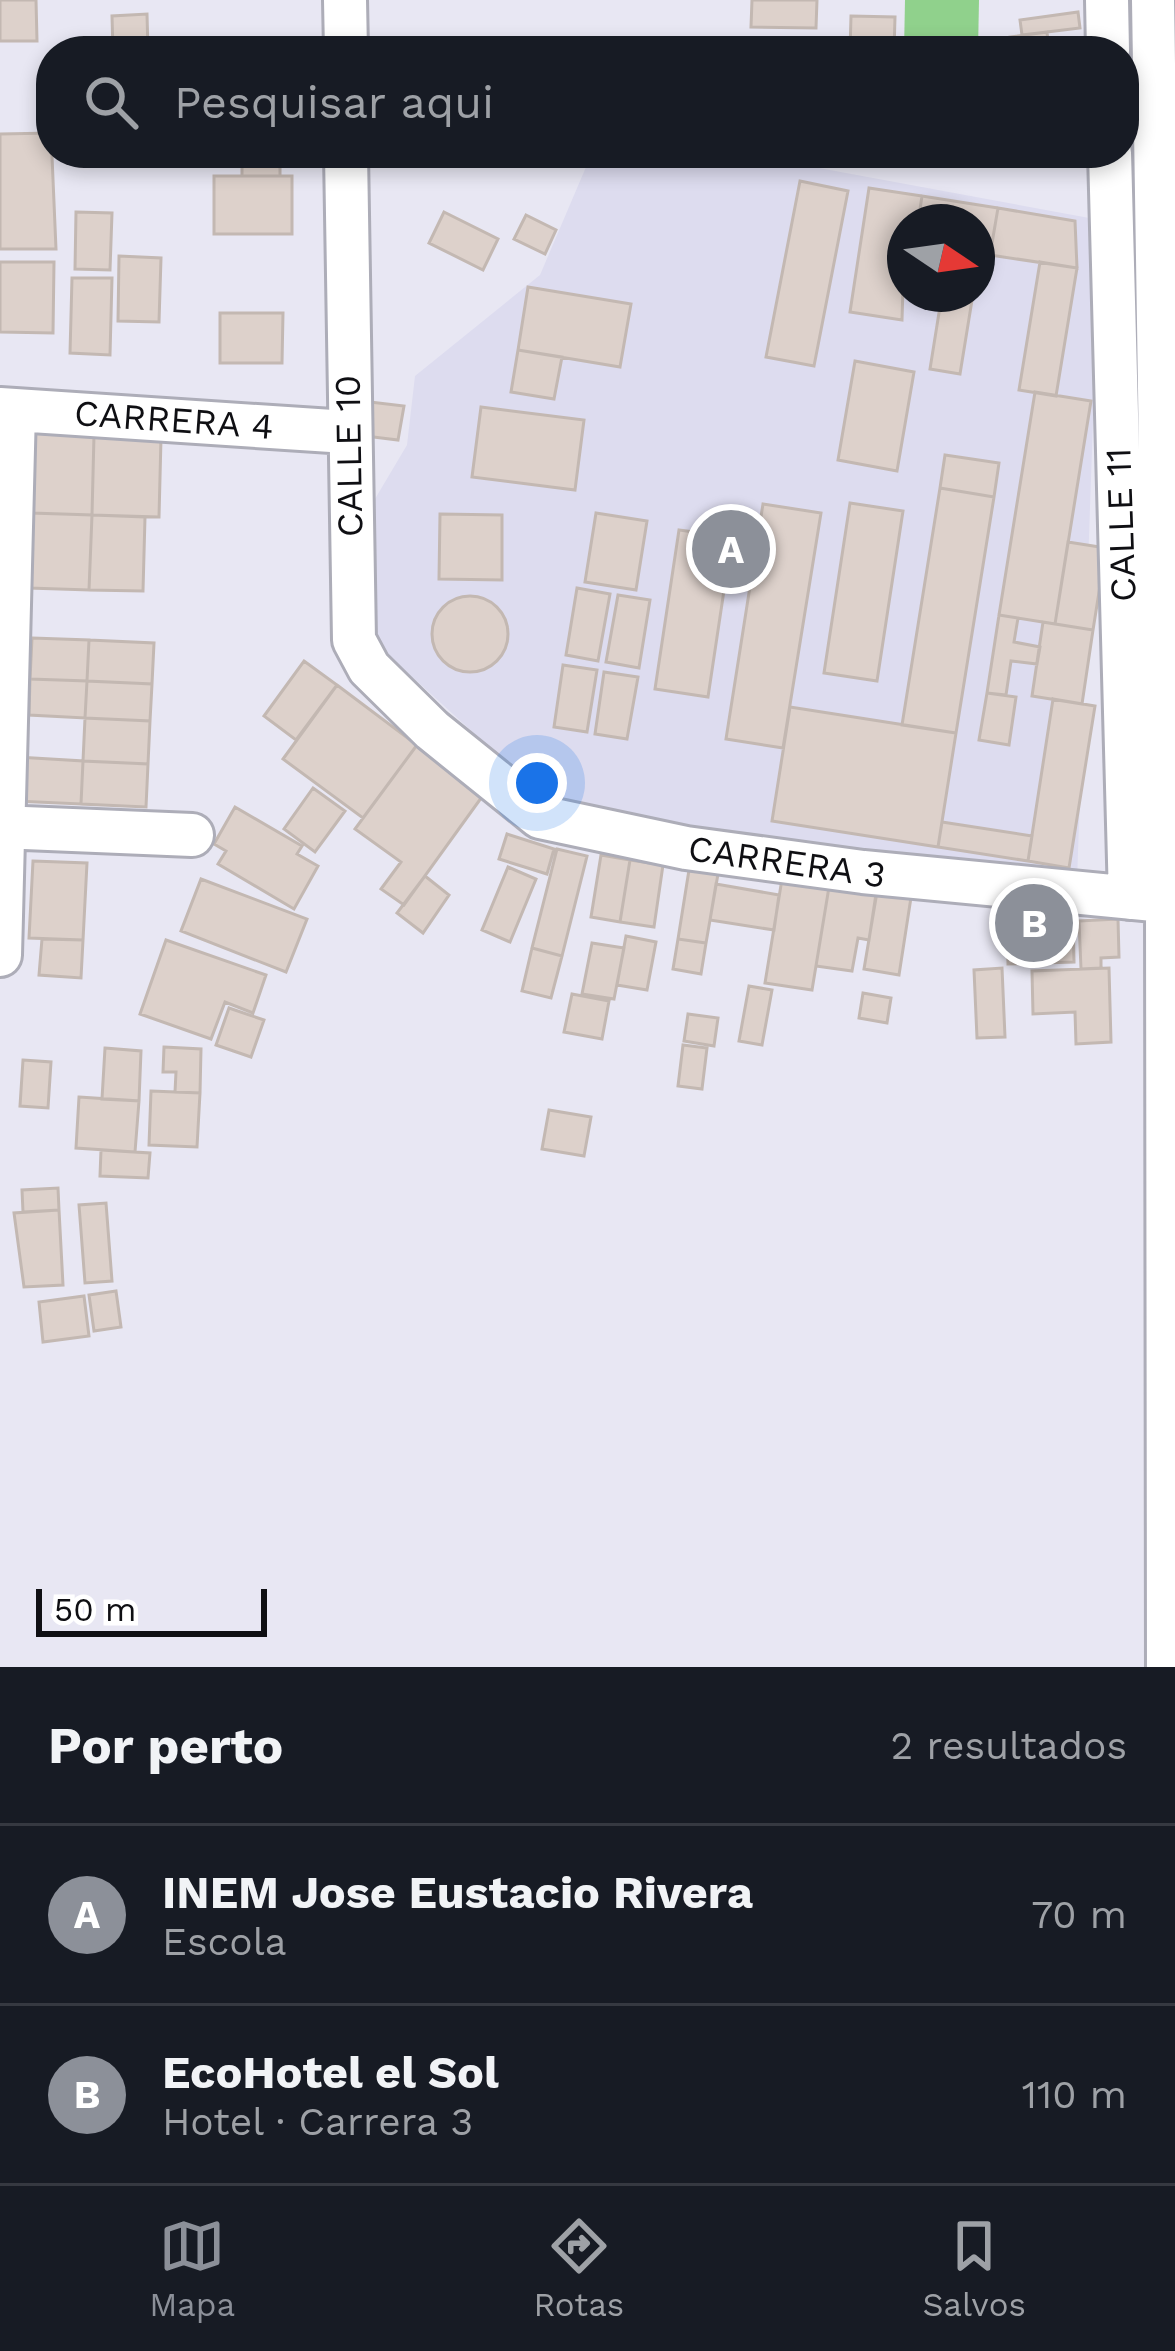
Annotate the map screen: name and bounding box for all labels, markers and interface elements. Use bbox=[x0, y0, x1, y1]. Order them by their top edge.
search box bbox=[36, 36, 1139, 168]
icon: search bbox=[78, 69, 144, 135]
text: Pesquisar aqui bbox=[174, 76, 494, 129]
north arrow bbox=[887, 204, 995, 312]
street label: CALLE 10 bbox=[327, 374, 371, 538]
street label: CARRERA 4 bbox=[73, 392, 275, 448]
street label: CALLE 11 bbox=[1097, 447, 1145, 603]
pin: A bbox=[692, 504, 770, 594]
your location bbox=[507, 753, 567, 813]
street label: CARRERA 3 bbox=[685, 827, 888, 897]
pin: B bbox=[995, 878, 1073, 968]
scale bar bbox=[36, 1583, 267, 1636]
text: 50 m bbox=[54, 1590, 136, 1629]
text: Por perto bbox=[48, 1716, 283, 1775]
text: 2 resultados bbox=[891, 1723, 1127, 1768]
text: INEM Jose Eustacio Rivera bbox=[162, 1866, 753, 1919]
text: A bbox=[74, 1892, 100, 1937]
text: 70 m bbox=[1031, 1892, 1127, 1937]
text: Escola bbox=[162, 1919, 287, 1964]
text: EcoHotel el Sol bbox=[162, 2046, 499, 2099]
text: B bbox=[74, 2072, 100, 2117]
text: 110 m bbox=[1022, 2072, 1127, 2117]
text: Hotel · Carrera 3 bbox=[162, 2099, 473, 2144]
tab: Mapa bbox=[149, 2213, 235, 2324]
tab: Rotas bbox=[533, 2213, 624, 2324]
tab: Salvos bbox=[923, 2213, 1026, 2324]

